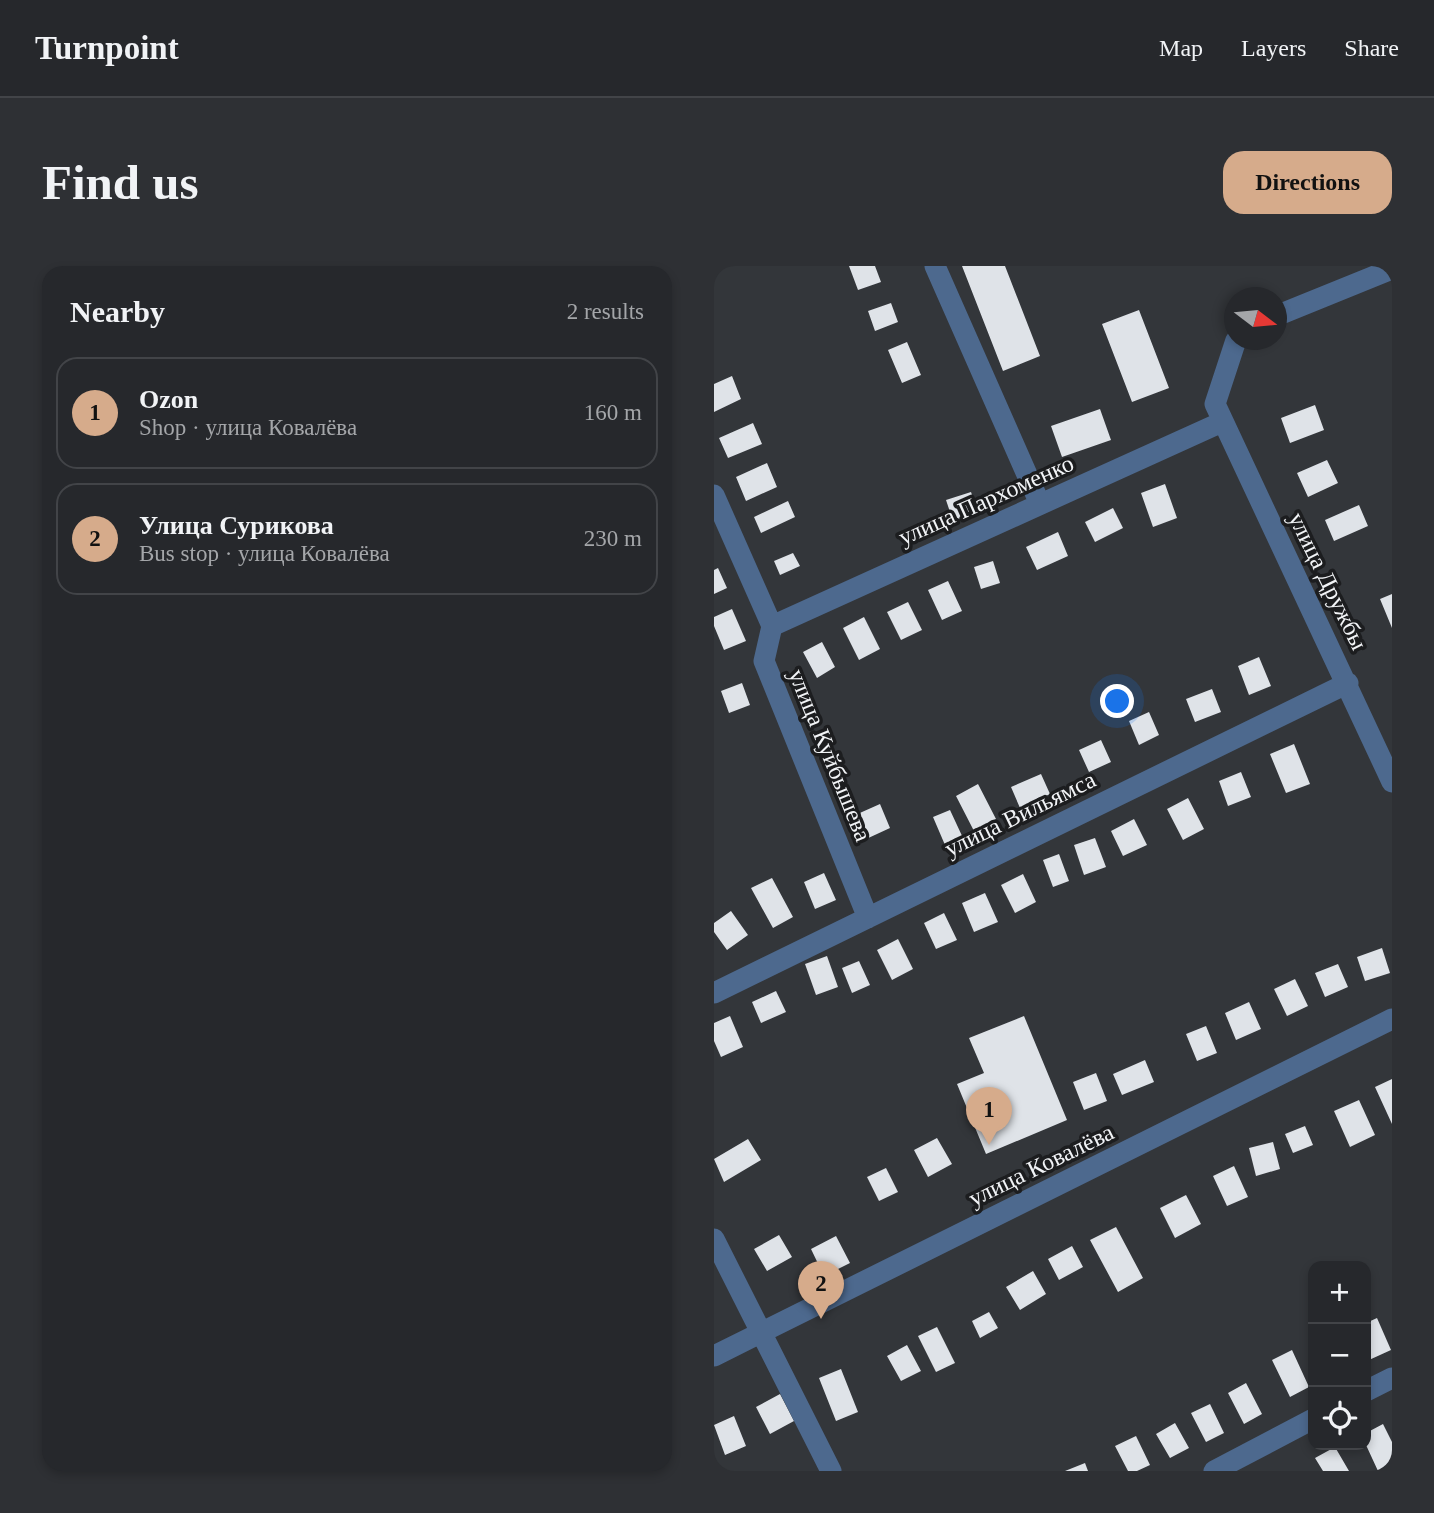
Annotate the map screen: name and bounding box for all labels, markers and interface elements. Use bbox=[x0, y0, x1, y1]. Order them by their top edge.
text: Turnpoint bbox=[35, 30, 179, 66]
text: Map bbox=[1159, 35, 1203, 61]
text: Layers bbox=[1241, 35, 1306, 61]
text: Share bbox=[1344, 35, 1399, 61]
button: Directions bbox=[1223, 151, 1392, 214]
text: Find us bbox=[42, 155, 199, 210]
north arrow bbox=[1224, 287, 1287, 350]
text: Nearby bbox=[70, 295, 165, 328]
text: 2 results bbox=[567, 299, 644, 324]
text: Ozon bbox=[139, 385, 198, 414]
text: 1 bbox=[89, 400, 101, 425]
text: 160 m bbox=[584, 400, 642, 425]
text: Shop · улица Ковалёва bbox=[139, 415, 357, 440]
street label: улица Пархоменко bbox=[894, 450, 1078, 550]
street label: улица Дружбы bbox=[1284, 508, 1372, 654]
text: Улица Сурикова bbox=[139, 511, 334, 540]
text: 2 bbox=[89, 526, 101, 551]
text: 230 m bbox=[584, 526, 642, 551]
text: Bus stop · улица Ковалёва bbox=[139, 541, 390, 566]
street label: улица Куйбышева bbox=[784, 665, 877, 845]
your location bbox=[1100, 684, 1134, 718]
street label: улица Вильямса bbox=[940, 766, 1100, 862]
pin: 1 bbox=[966, 1087, 1012, 1145]
street label: улица Ковалёва bbox=[964, 1118, 1118, 1211]
pin: 2 bbox=[798, 1261, 844, 1319]
map controls bbox=[1308, 1261, 1371, 1450]
button: + bbox=[1308, 1261, 1371, 1324]
button: − bbox=[1308, 1324, 1371, 1387]
button: locate bbox=[1308, 1387, 1371, 1450]

